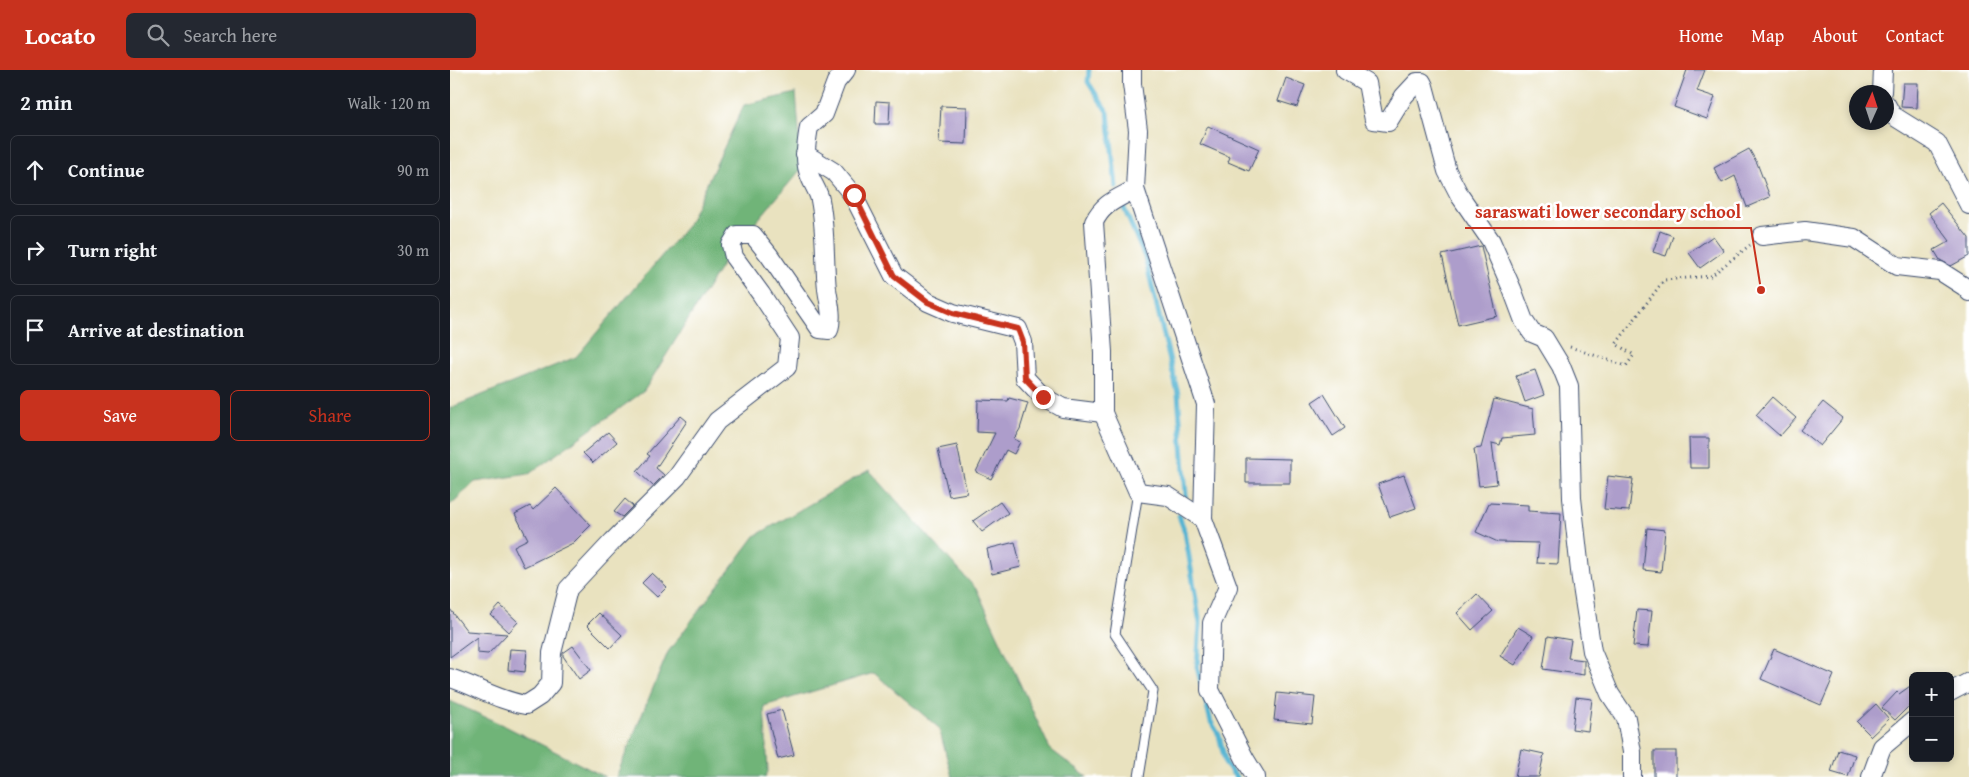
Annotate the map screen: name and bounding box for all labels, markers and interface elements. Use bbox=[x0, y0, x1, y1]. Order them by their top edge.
search box bbox=[126, 13, 476, 58]
text: Locato bbox=[25, 18, 96, 53]
icon: search bbox=[144, 21, 172, 49]
text: Search here bbox=[184, 21, 277, 49]
text: Home bbox=[1679, 22, 1723, 49]
text: Map bbox=[1751, 22, 1784, 49]
text: About bbox=[1812, 22, 1858, 49]
text: Contact bbox=[1886, 22, 1944, 49]
north arrow bbox=[1849, 85, 1894, 130]
text: 2 min bbox=[20, 87, 72, 118]
text: Walk · 120 m bbox=[347, 91, 430, 115]
icon: ahead bbox=[21, 156, 49, 184]
text: Continue bbox=[68, 156, 145, 184]
text: 90 m bbox=[397, 158, 429, 182]
route start bbox=[843, 184, 866, 207]
callout: saraswati lower secondary school bbox=[1465, 195, 1751, 228]
text: saraswati lower secondary school bbox=[1475, 198, 1741, 225]
icon: right bbox=[21, 236, 49, 264]
text: Turn right bbox=[68, 236, 157, 264]
text: 30 m bbox=[397, 238, 429, 262]
icon: arrive bbox=[21, 316, 49, 344]
text: Arrive at destination bbox=[68, 316, 244, 344]
route end bbox=[1032, 386, 1055, 409]
button: Save bbox=[20, 390, 220, 441]
button: Share bbox=[230, 390, 430, 441]
map controls bbox=[1909, 672, 1954, 762]
button: + bbox=[1909, 672, 1954, 717]
button: − bbox=[1909, 717, 1954, 762]

